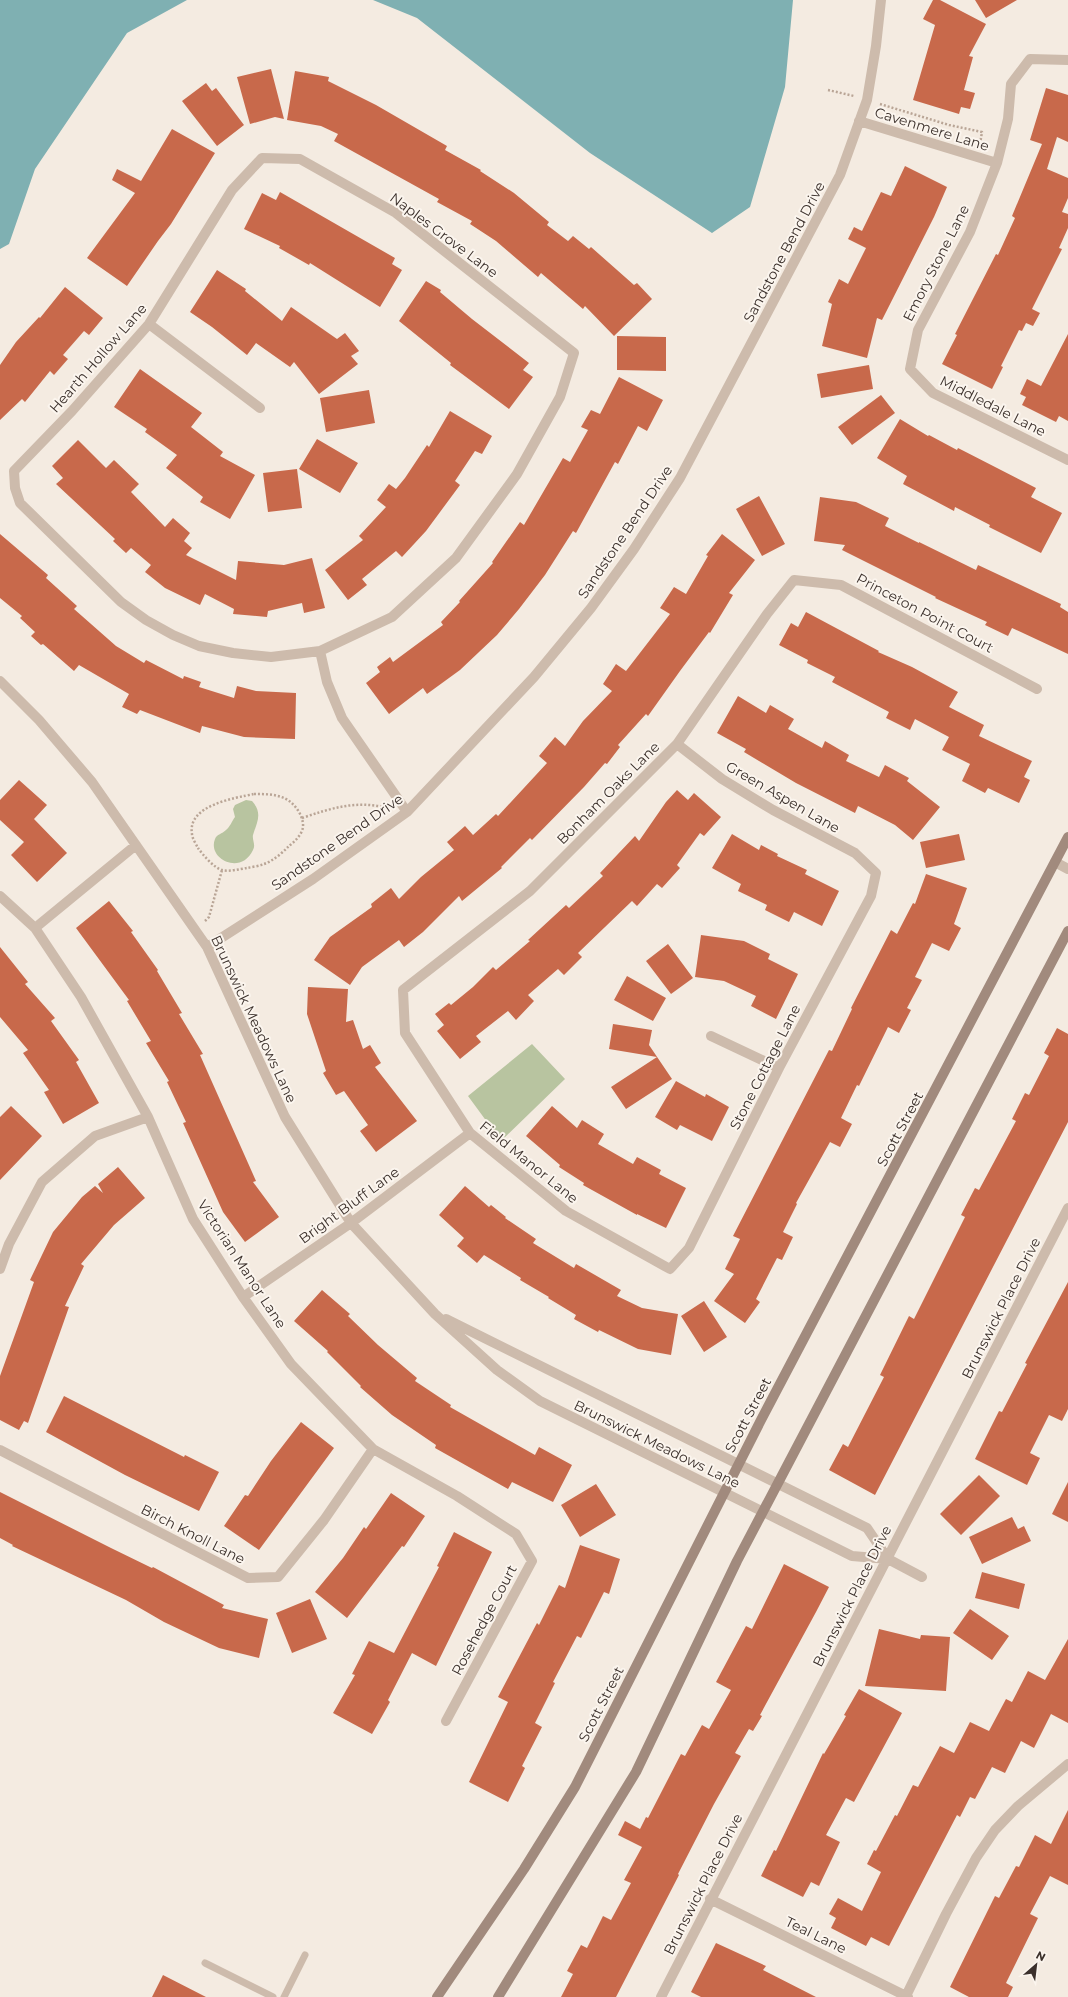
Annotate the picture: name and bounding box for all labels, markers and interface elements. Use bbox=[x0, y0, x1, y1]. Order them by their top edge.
street label: Cavenmere Lane bbox=[873, 103, 991, 155]
street label: Sandstone Bend Drive bbox=[739, 179, 829, 325]
street label: Naples Grove Lane bbox=[386, 189, 502, 281]
street label: Emory Stone Lane bbox=[899, 202, 973, 324]
street label: Hearth Hollow Lane bbox=[46, 300, 150, 416]
street label: Middledale Lane bbox=[937, 372, 1049, 440]
street label: Sandstone Bend Drive bbox=[574, 462, 676, 602]
street label: Princeton Point Court bbox=[853, 569, 997, 657]
street label: Bonham Oaks Lane bbox=[553, 738, 663, 848]
street label: Green Aspen Lane bbox=[723, 757, 843, 837]
street label: Sandstone Bend Drive bbox=[268, 790, 406, 894]
street label: Brunswick Meadows Lane bbox=[207, 932, 301, 1106]
street label: Stone Cottage Lane bbox=[726, 1001, 804, 1133]
street label: Scott Street bbox=[873, 1088, 927, 1170]
street label: Field Manor Lane bbox=[476, 1117, 582, 1207]
street label: Bright Bluff Lane bbox=[295, 1163, 403, 1247]
street label: Victorian Manor Lane bbox=[194, 1196, 290, 1332]
street label: Brunswick Place Drive bbox=[958, 1234, 1044, 1382]
street label: Scott Street bbox=[721, 1374, 775, 1456]
street label: Brunswick Meadows Lane bbox=[571, 1396, 743, 1492]
street label: Birch Knoll Lane bbox=[138, 1500, 248, 1568]
street label: Brunswick Place Drive bbox=[809, 1522, 895, 1670]
street label: Rosehedge Court bbox=[447, 1561, 521, 1678]
street label: Scott Street bbox=[574, 1663, 628, 1745]
street label: Brunswick Place Drive bbox=[660, 1810, 746, 1958]
street label: Teal Lane bbox=[783, 1913, 849, 1957]
north arrow bbox=[1016, 1945, 1056, 1985]
text: N bbox=[1033, 1948, 1048, 1964]

